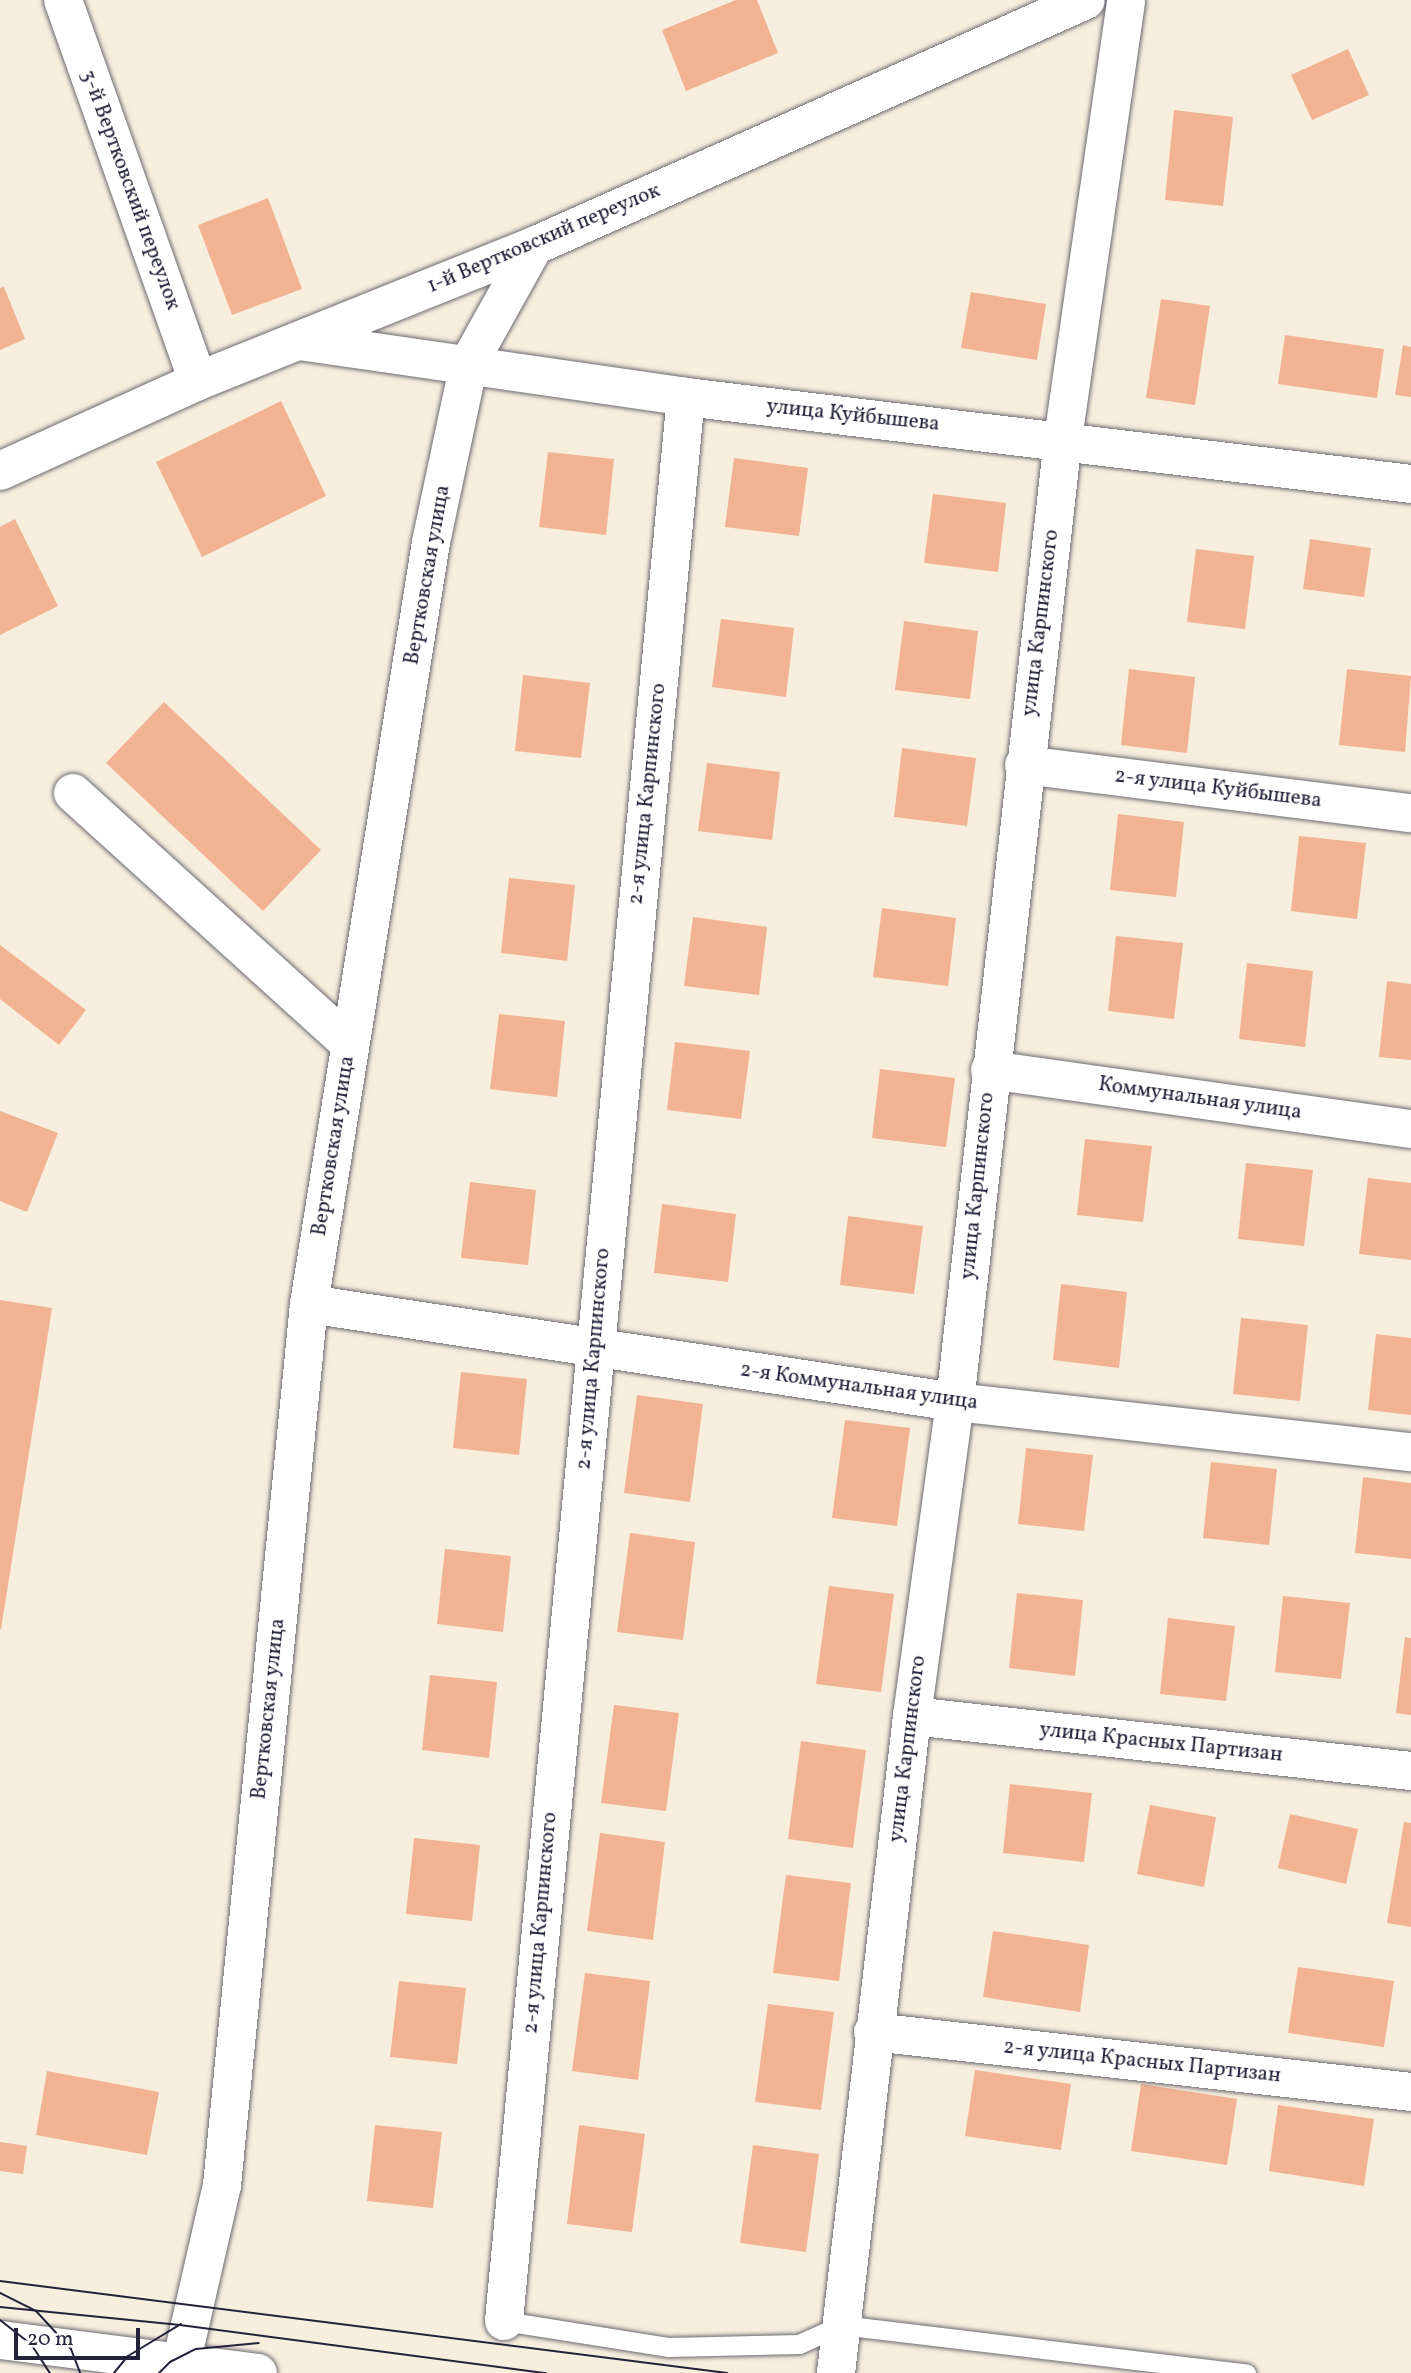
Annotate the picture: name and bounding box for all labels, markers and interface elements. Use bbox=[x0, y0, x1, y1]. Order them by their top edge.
street label: 3-й Вертковский переулок bbox=[75, 67, 185, 313]
street label: 1-й Вертковский переулок bbox=[424, 178, 664, 300]
street label: улица Куйбышева bbox=[765, 394, 941, 438]
street label: Вертковская улица bbox=[400, 483, 456, 667]
street label: улица Карпинского bbox=[1017, 528, 1065, 718]
street label: 2-я улица Карпинского bbox=[624, 682, 672, 906]
street label: 2-я улица Куйбышева bbox=[1113, 764, 1323, 814]
street label: Вертковская улица bbox=[307, 1054, 361, 1238]
street label: Коммунальная улица bbox=[1096, 1072, 1304, 1126]
street label: улица Карпинского bbox=[956, 1091, 1000, 1281]
street label: 2-я улица Карпинского bbox=[572, 1247, 616, 1471]
street label: 2-я Коммунальная улица bbox=[738, 1358, 980, 1416]
street label: Вертковская улица bbox=[247, 1617, 291, 1801]
street label: улица Карпинского bbox=[884, 1654, 932, 1844]
street label: улица Красных Партизан bbox=[1038, 1718, 1284, 1768]
street label: 2-я улица Карпинского bbox=[519, 1811, 563, 2035]
street label: 2-я улица Красных Партизан bbox=[1002, 2035, 1282, 2089]
scale bar bbox=[18, 2314, 144, 2358]
text: 20 m bbox=[27, 2325, 73, 2354]

